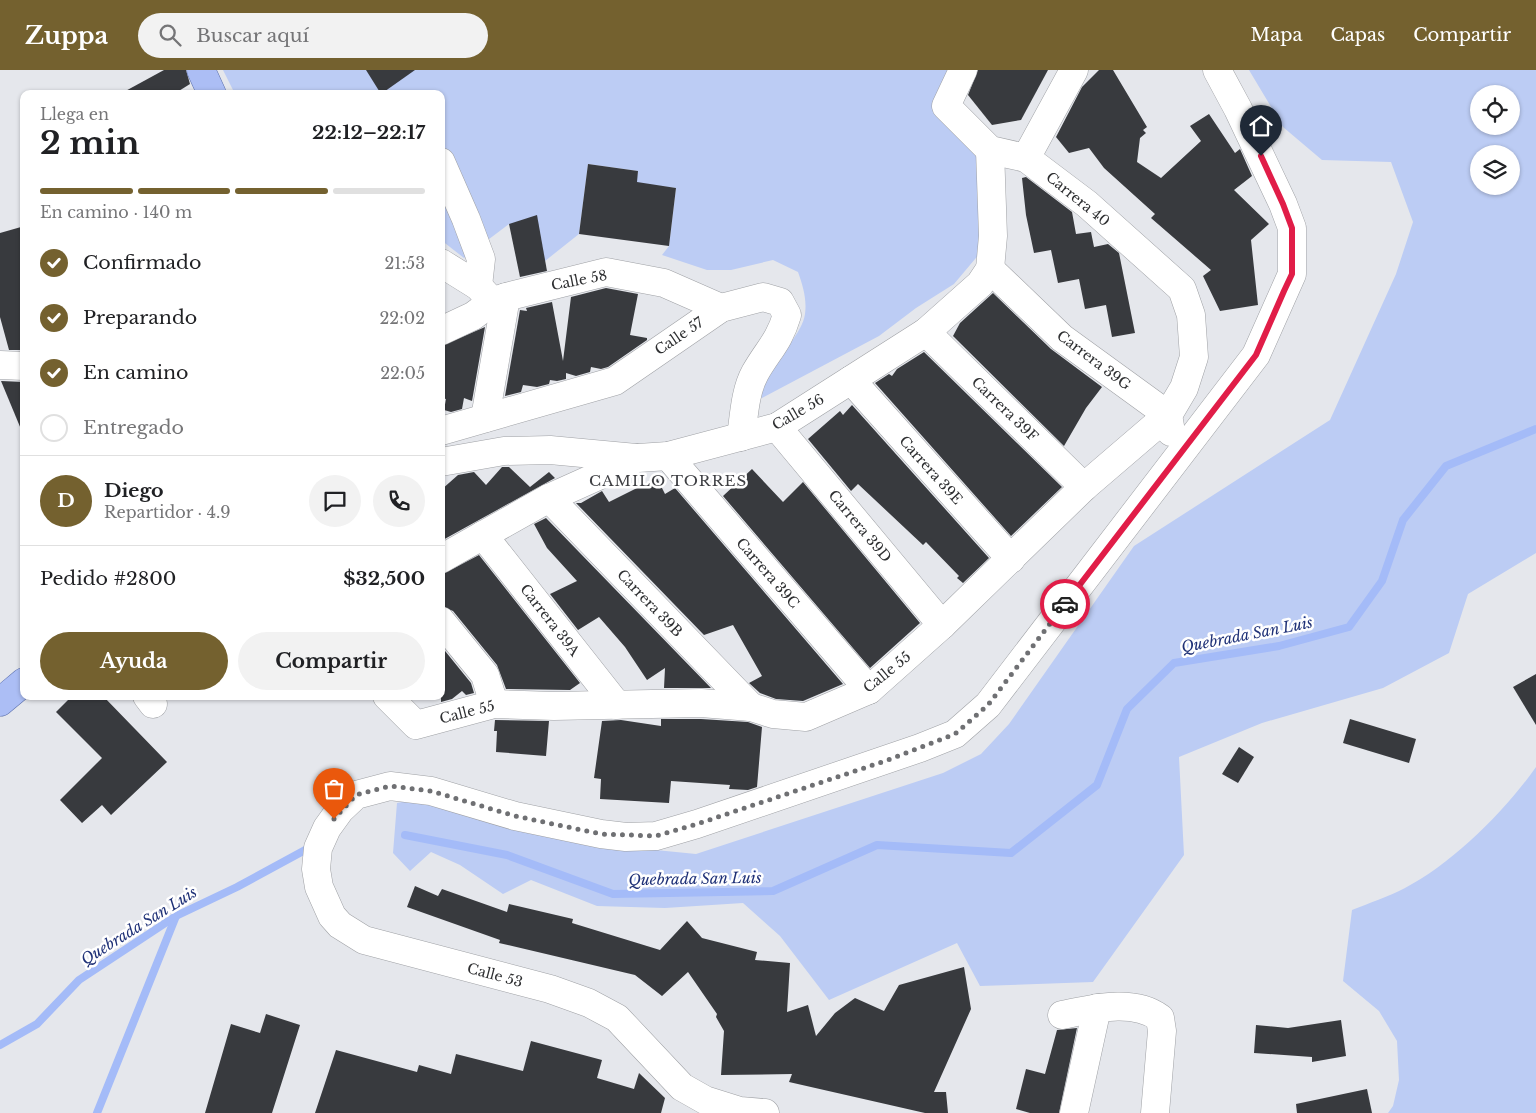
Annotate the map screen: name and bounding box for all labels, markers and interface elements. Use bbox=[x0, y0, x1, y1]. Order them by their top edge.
search box bbox=[138, 13, 488, 58]
text: Zuppa bbox=[25, 21, 108, 50]
icon: search bbox=[156, 21, 184, 49]
text: Buscar aquí bbox=[196, 24, 309, 47]
text: Mapa bbox=[1251, 24, 1302, 46]
text: Capas bbox=[1330, 24, 1385, 46]
text: Compartir bbox=[1413, 24, 1511, 46]
map controls bbox=[1470, 85, 1520, 195]
button: locate bbox=[1470, 85, 1520, 135]
text: Llega en bbox=[40, 104, 109, 124]
pin bbox=[1240, 105, 1282, 156]
icon: home bbox=[1247, 112, 1275, 140]
text: 22:12–22:17 bbox=[312, 121, 425, 144]
text: 2 min bbox=[40, 123, 140, 163]
button: layers bbox=[1470, 145, 1520, 195]
street label: Carrera 40 bbox=[1043, 168, 1113, 230]
text: En camino · 140 m bbox=[40, 202, 192, 222]
icon: check bbox=[40, 249, 68, 277]
text: Confirmado bbox=[83, 251, 201, 274]
text: 21:53 bbox=[385, 253, 425, 273]
street label: Calle 58 bbox=[550, 266, 608, 294]
icon: check bbox=[40, 304, 68, 332]
text: Preparando bbox=[83, 306, 197, 329]
text: 22:02 bbox=[379, 308, 425, 328]
street label: Calle 57 bbox=[651, 313, 708, 359]
street label: Carrera 39G bbox=[1053, 326, 1135, 394]
icon: check bbox=[40, 359, 68, 387]
text: En camino bbox=[83, 361, 188, 384]
text: 22:05 bbox=[380, 363, 425, 383]
street label: Carrera 39F bbox=[968, 373, 1042, 446]
street label: Calle 56 bbox=[769, 390, 827, 434]
text: Entregado bbox=[83, 416, 184, 439]
street label: Carrera 39E bbox=[895, 432, 967, 508]
district label: CAMILO TORRES bbox=[589, 471, 747, 490]
button: chat bbox=[309, 475, 361, 527]
button: phone bbox=[373, 475, 425, 527]
text: Diego bbox=[104, 479, 163, 502]
street label: Carrera 39D bbox=[825, 486, 895, 566]
text: D bbox=[57, 489, 75, 512]
text: Repartidor · 4.9 bbox=[104, 502, 231, 522]
street label: Carrera 39C bbox=[733, 534, 803, 612]
street label: Carrera 39B bbox=[613, 566, 687, 641]
text: Pedido #2800 bbox=[40, 567, 176, 590]
text: $32,500 bbox=[343, 567, 425, 590]
courier bbox=[1040, 579, 1090, 629]
street label: Carrera 39A bbox=[516, 580, 584, 660]
icon: car bbox=[1051, 590, 1079, 618]
water label: Quebrada San Luis bbox=[1180, 612, 1314, 657]
button: Ayuda bbox=[40, 632, 228, 690]
button: Compartir bbox=[238, 632, 425, 690]
street label: Calle 55 bbox=[860, 647, 914, 697]
street label: Calle 55 bbox=[438, 696, 496, 728]
pin bbox=[313, 768, 355, 819]
icon: bag bbox=[320, 775, 348, 803]
water label: Quebrada San Luis bbox=[628, 868, 762, 889]
water label: Quebrada San Luis bbox=[77, 882, 201, 969]
street label: Calle 53 bbox=[465, 959, 525, 991]

